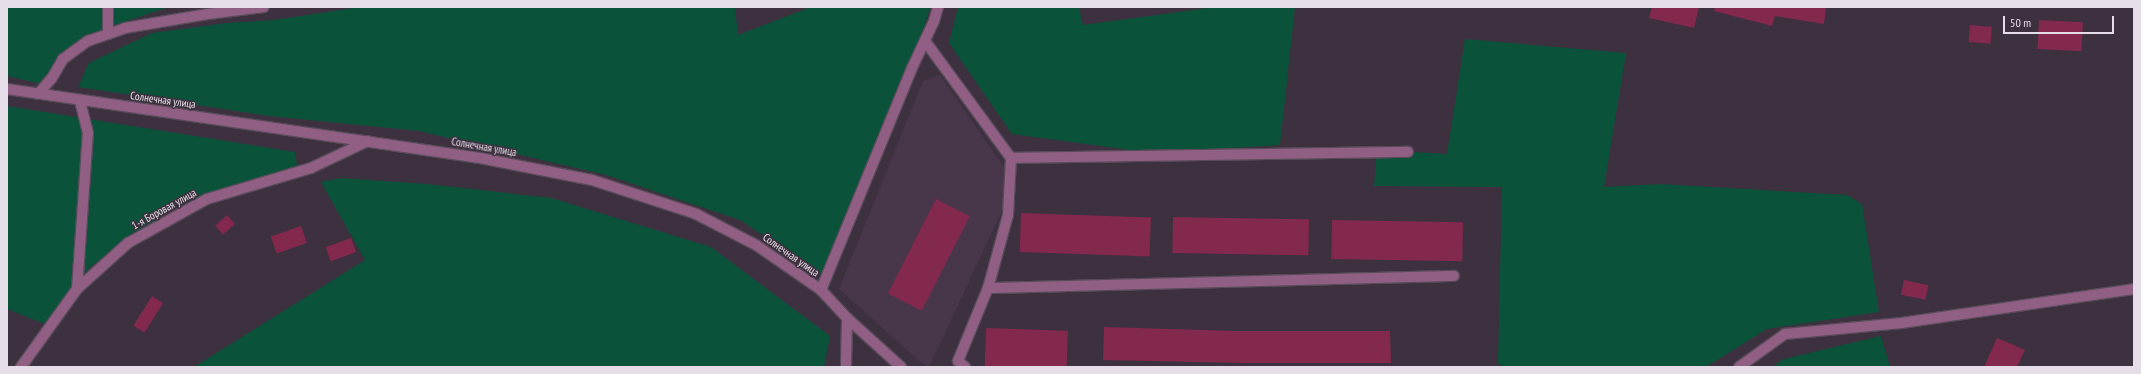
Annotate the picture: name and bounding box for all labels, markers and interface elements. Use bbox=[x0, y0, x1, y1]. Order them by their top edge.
scale bar bbox=[2005, 8, 2116, 34]
text: 50 m bbox=[2010, 15, 2031, 30]
street label: Солнечная улица bbox=[129, 89, 197, 111]
street label: Солнечная улица bbox=[450, 135, 518, 159]
street label: 1-я Боровая улица bbox=[129, 186, 199, 232]
street label: Солнечная улица bbox=[760, 231, 822, 279]

